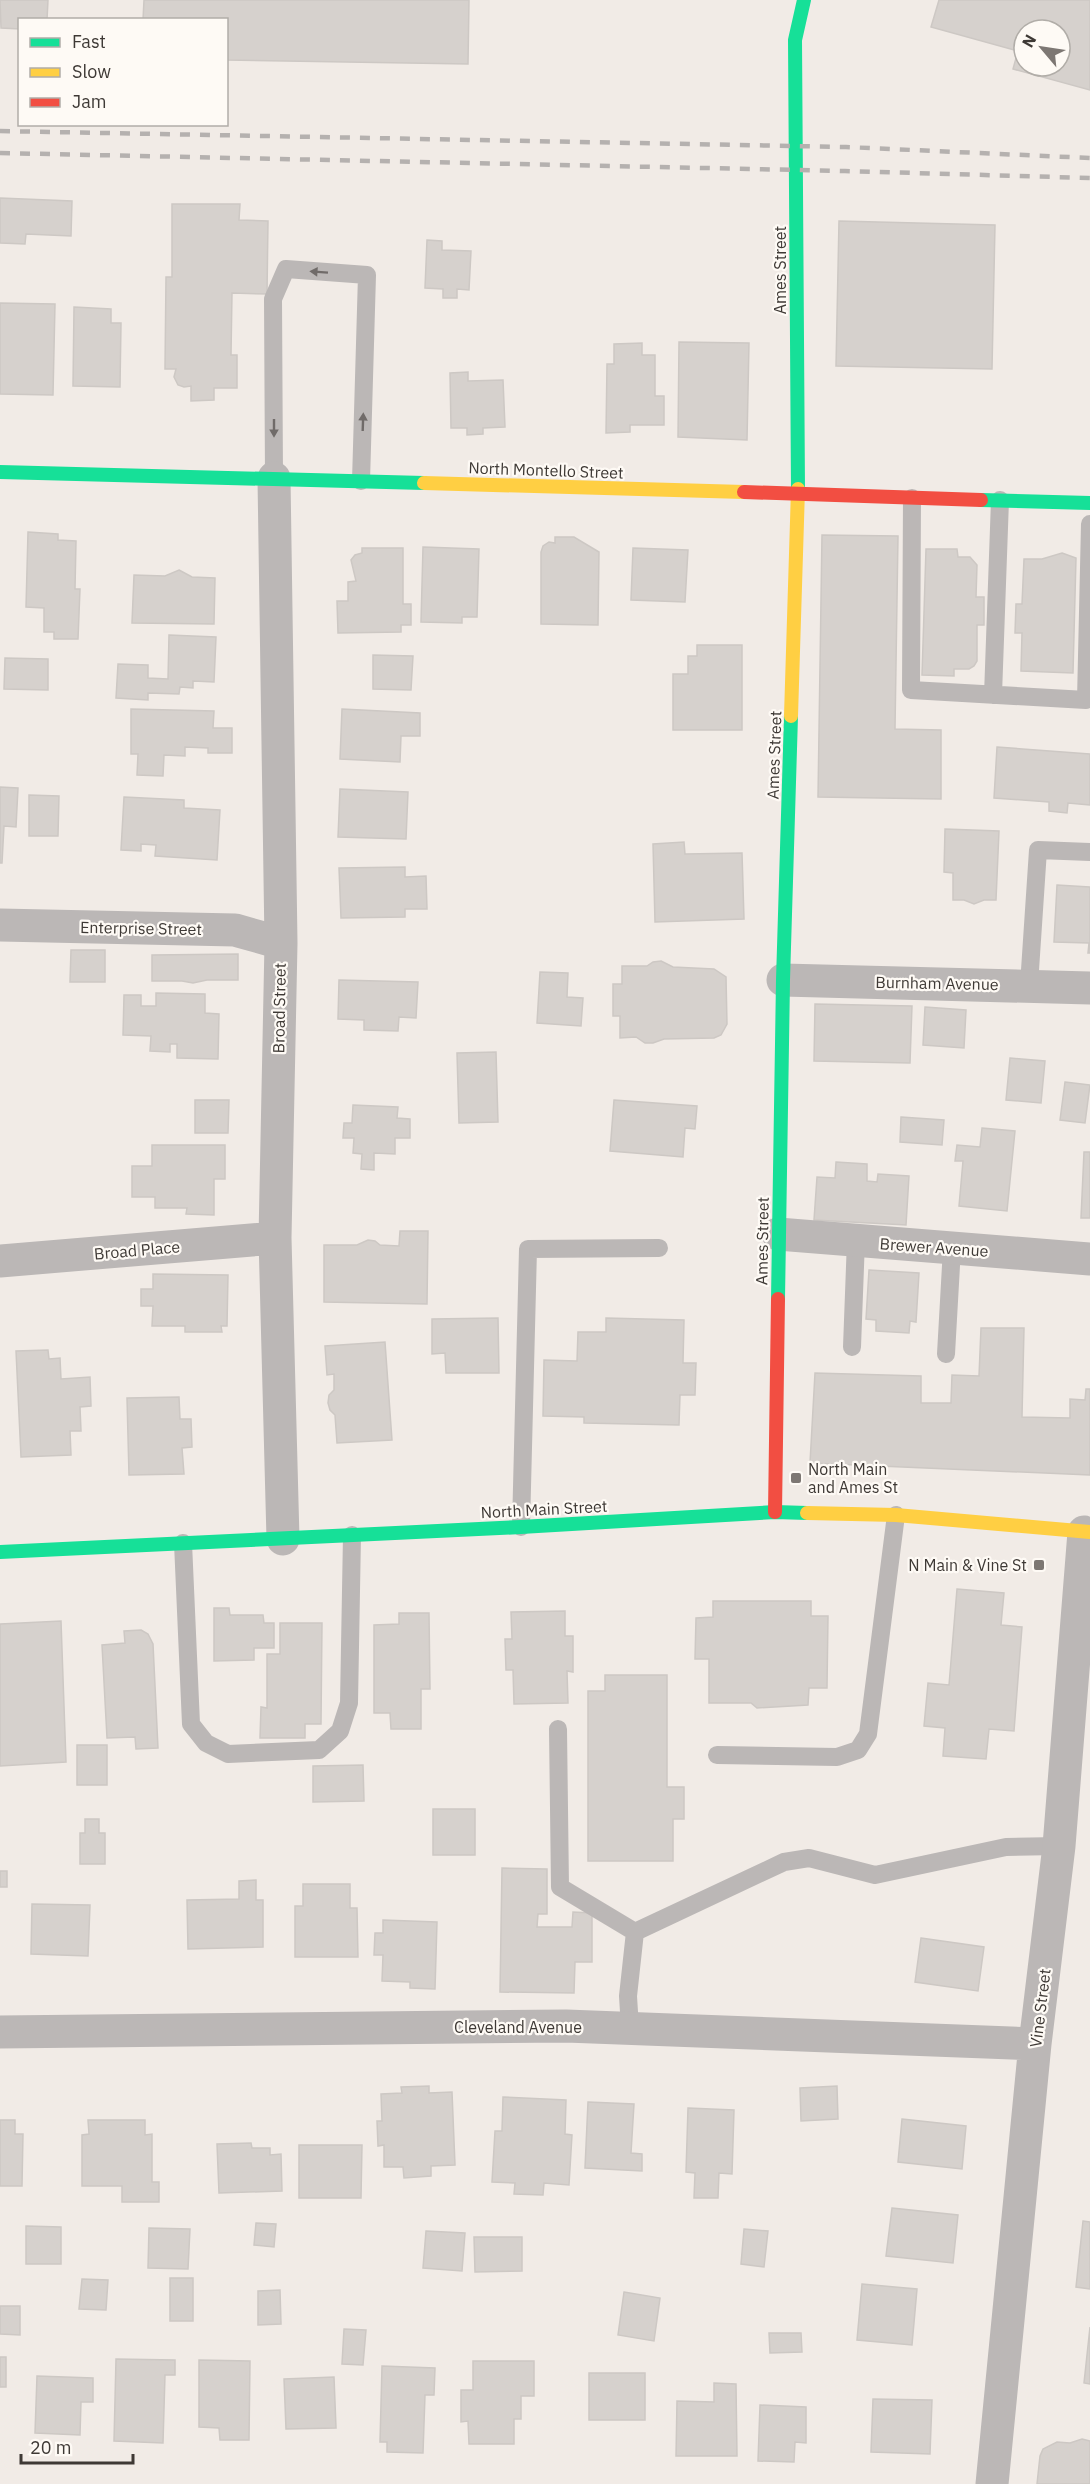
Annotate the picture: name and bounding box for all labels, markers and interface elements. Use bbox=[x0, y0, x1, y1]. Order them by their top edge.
legend bbox=[18, 18, 228, 126]
north arrow bbox=[1012, 18, 1072, 78]
text: Fast bbox=[72, 30, 106, 53]
text: N bbox=[1017, 31, 1040, 51]
text: Slow bbox=[72, 60, 111, 83]
text: Jam bbox=[72, 90, 107, 113]
street label: Ames Street bbox=[770, 226, 790, 314]
one-way arrow bbox=[310, 267, 329, 276]
one-way arrow bbox=[358, 413, 368, 432]
one-way arrow bbox=[269, 418, 279, 437]
street label: North Montello Street bbox=[468, 457, 624, 483]
street label: Ames Street bbox=[762, 710, 786, 800]
street label: Enterprise Street bbox=[80, 917, 202, 939]
street label: Broad Street bbox=[268, 962, 290, 1054]
street label: Burnham Avenue bbox=[875, 972, 999, 994]
street label: Ames Street bbox=[751, 1197, 773, 1285]
street label: Brewer Avenue bbox=[879, 1233, 989, 1261]
street label: Broad Place bbox=[93, 1236, 181, 1264]
place label: North Main and Ames St bbox=[808, 1459, 898, 1497]
marker: North Main and Ames St bbox=[789, 1471, 803, 1485]
street label: North Main Street bbox=[480, 1496, 608, 1522]
place label: N Main & Vine St bbox=[908, 1555, 1027, 1575]
marker: N Main & Vine St bbox=[1032, 1558, 1046, 1572]
street label: Vine Street bbox=[1025, 1967, 1055, 2049]
street label: Cleveland Avenue bbox=[454, 2017, 582, 2037]
scale bar bbox=[21, 2427, 134, 2465]
text: 20 m bbox=[30, 2436, 72, 2459]

